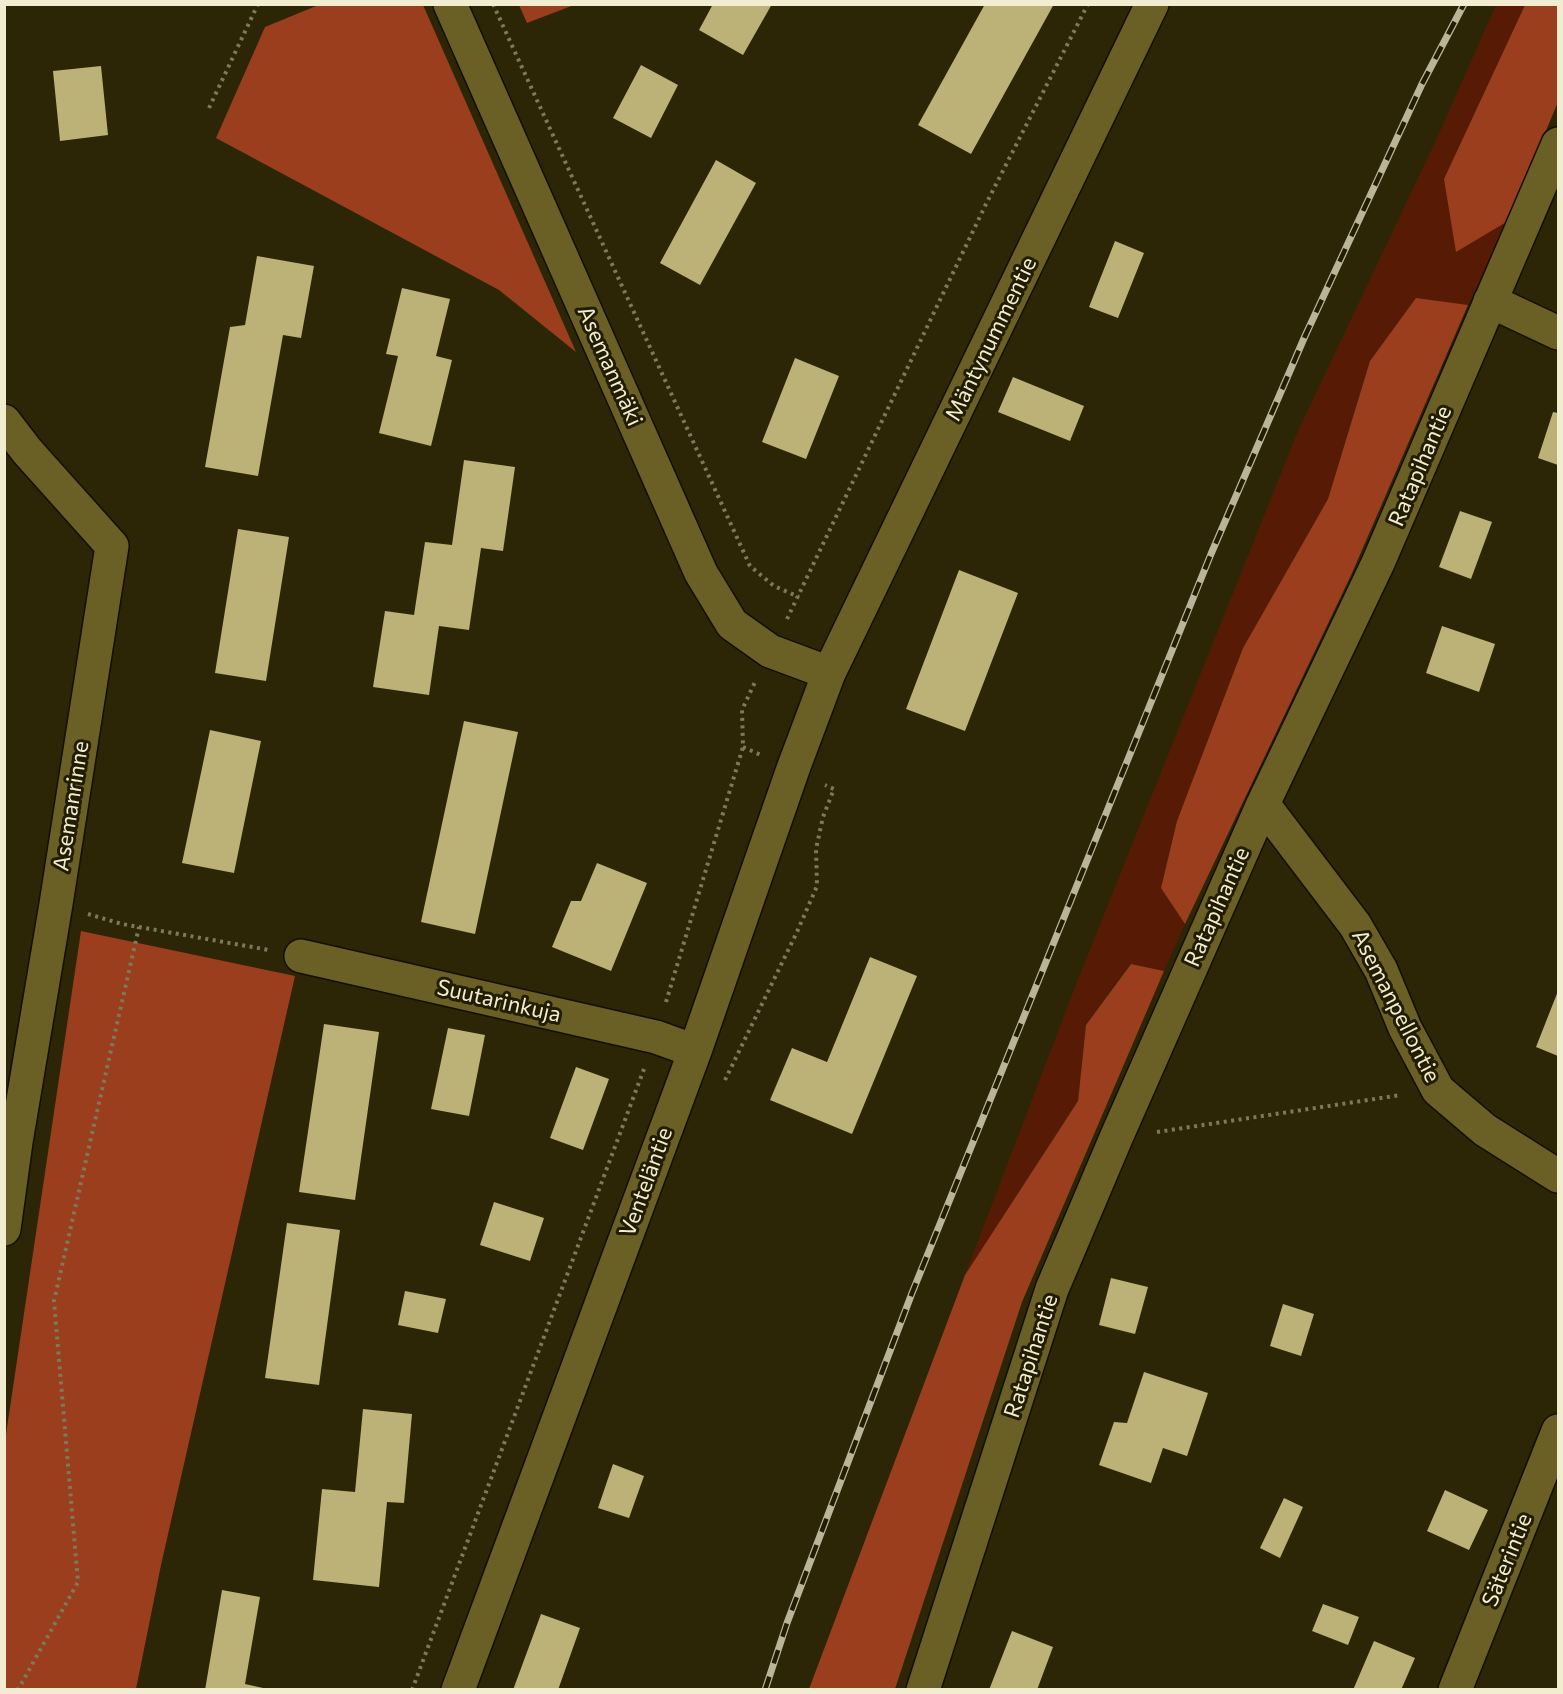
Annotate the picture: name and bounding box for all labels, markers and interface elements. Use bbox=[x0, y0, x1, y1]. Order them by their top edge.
street label: Mäntynummentie bbox=[940, 253, 1042, 425]
street label: Asemanmäki bbox=[572, 302, 648, 430]
street label: Ratapihantie bbox=[1383, 402, 1457, 530]
street label: Asemanrinne bbox=[48, 739, 94, 873]
street label: Ratapihantie bbox=[1179, 843, 1255, 971]
street label: Asemanpellontie bbox=[1346, 925, 1446, 1087]
street label: Suutarinkuja bbox=[434, 974, 564, 1028]
street label: Venteläntie bbox=[614, 1124, 678, 1240]
street label: Ratapihantie bbox=[999, 1291, 1063, 1421]
street label: Säterintie bbox=[1476, 1510, 1538, 1610]

